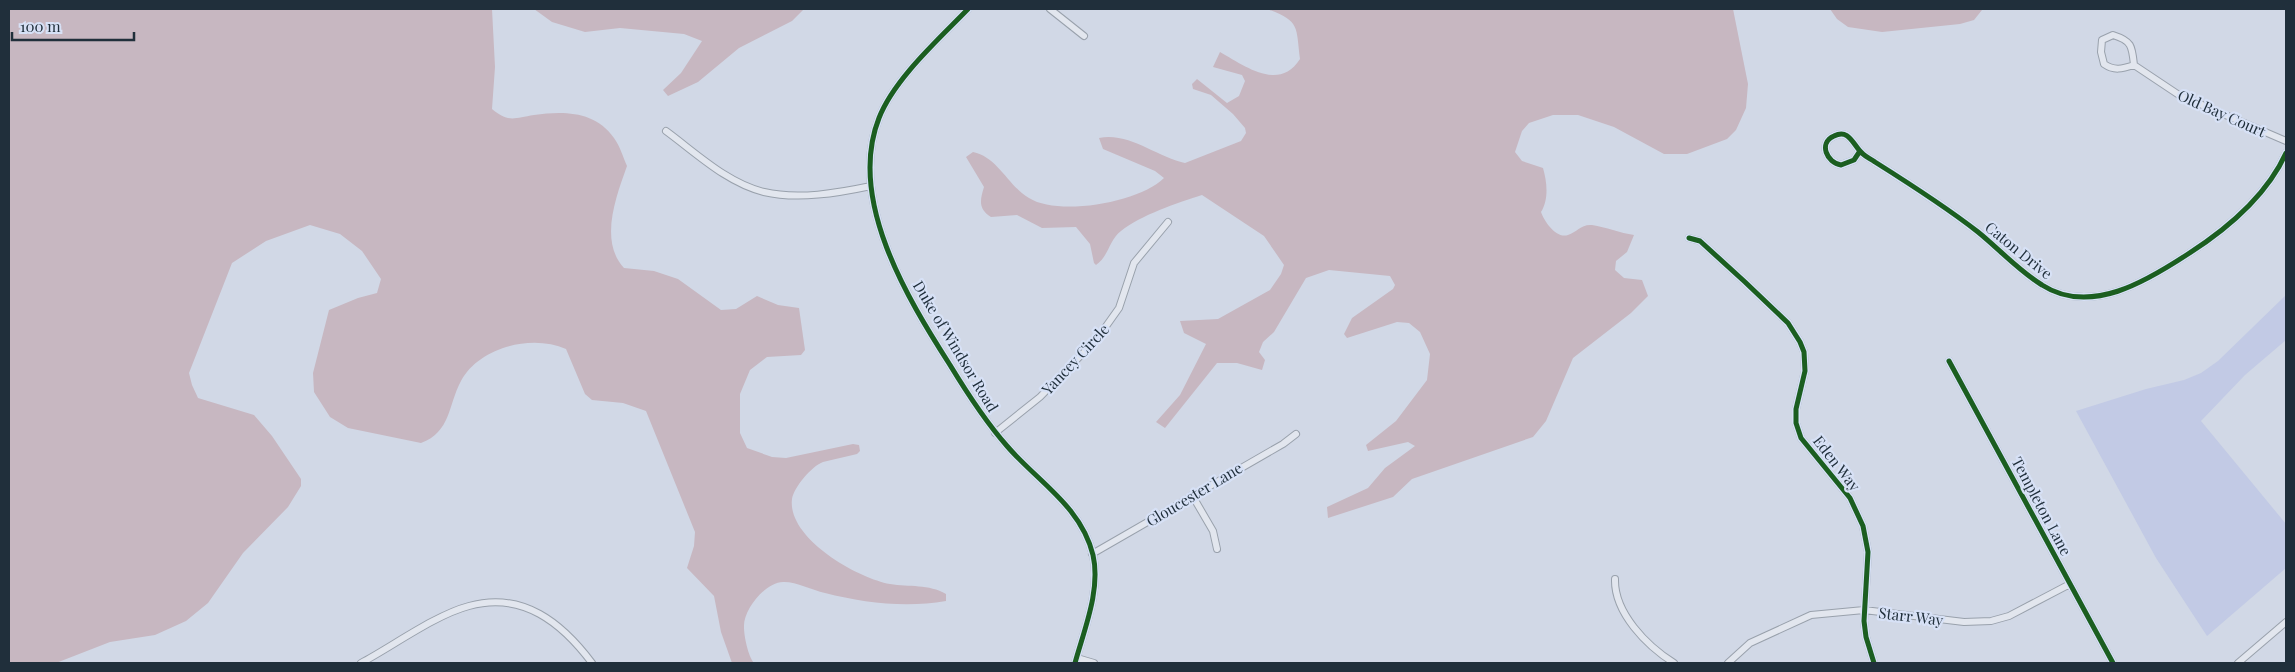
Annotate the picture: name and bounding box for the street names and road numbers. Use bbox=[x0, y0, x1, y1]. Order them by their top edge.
street label: Old Bay Court bbox=[2175, 85, 2270, 142]
street label: Caton Drive bbox=[1981, 217, 2057, 283]
street label: Duke of Windsor Road bbox=[909, 277, 1003, 415]
street label: Yancey Circle bbox=[1036, 319, 1113, 399]
street label: Eden Way bbox=[1809, 431, 1865, 495]
street label: Templeton Lane bbox=[2008, 453, 2076, 559]
street label: Gloucester Lane bbox=[1142, 457, 1246, 531]
street label: Starr Way bbox=[1878, 602, 1945, 630]

